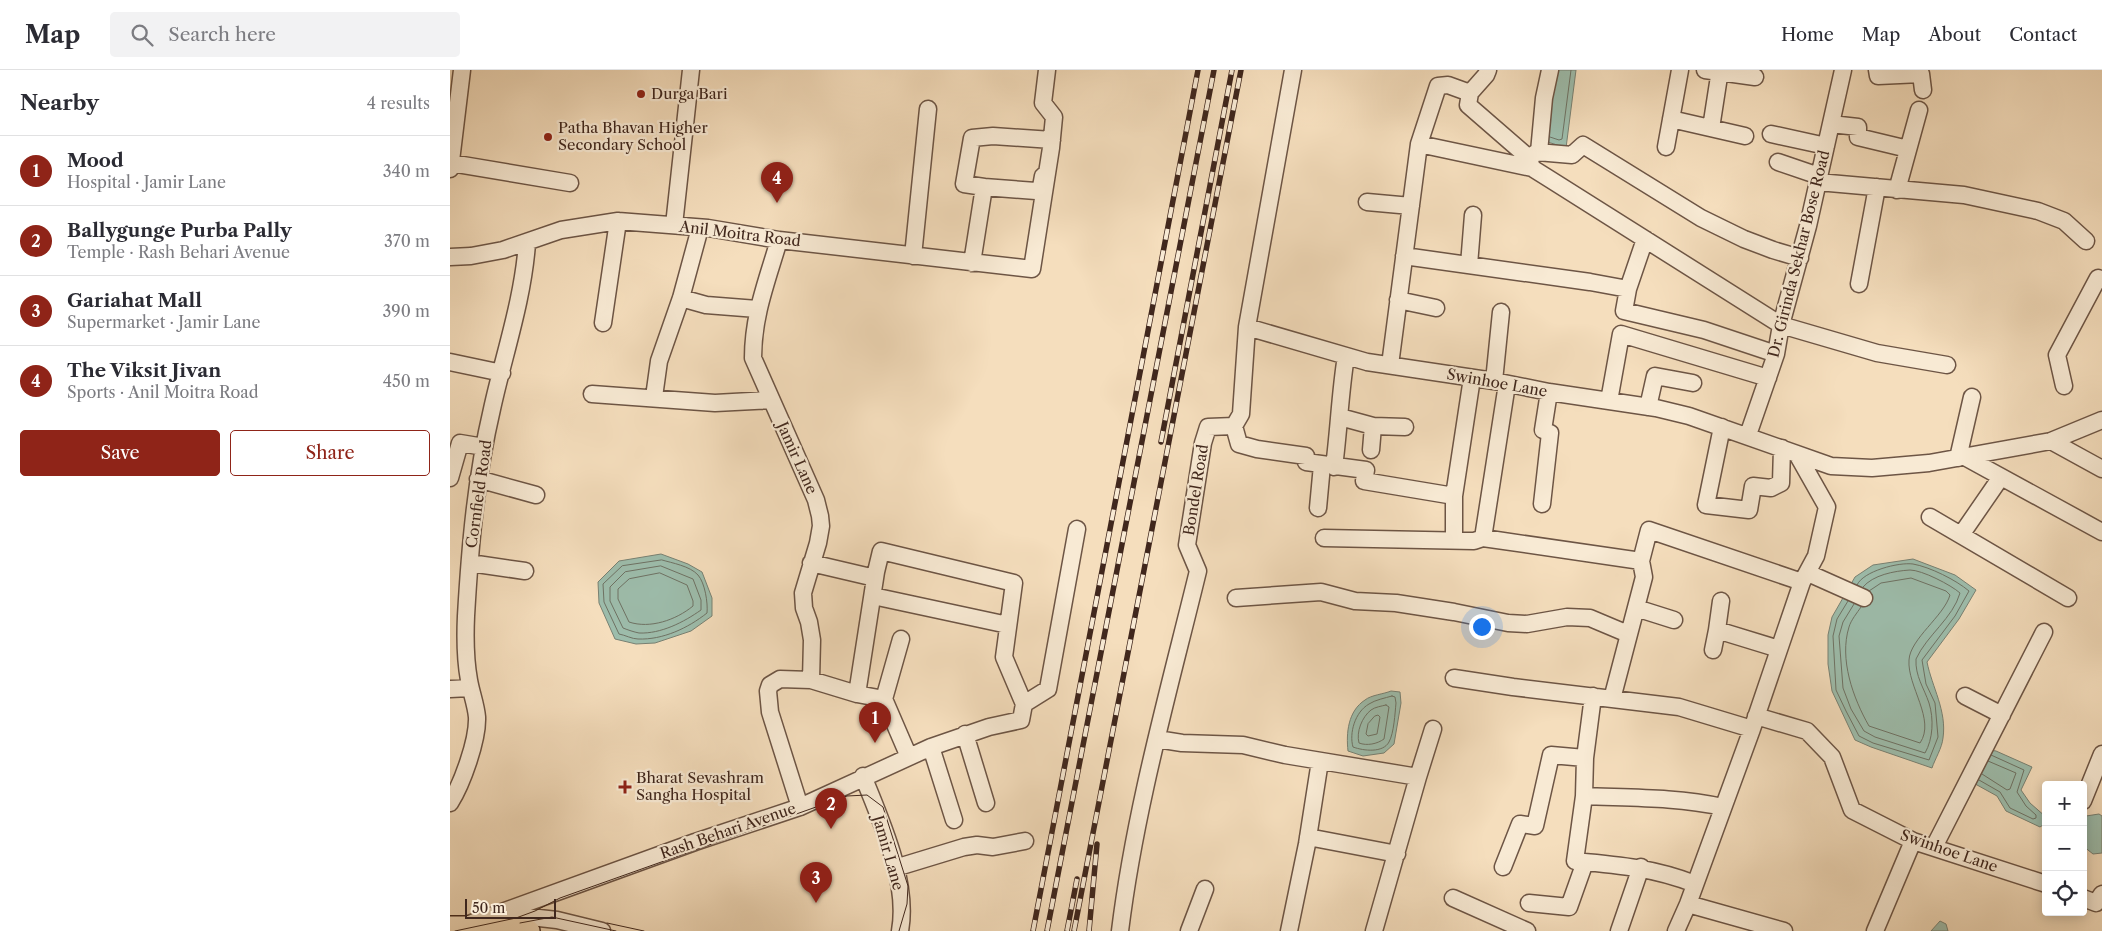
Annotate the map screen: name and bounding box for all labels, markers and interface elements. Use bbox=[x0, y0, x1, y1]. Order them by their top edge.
search box bbox=[110, 12, 460, 57]
text: Map bbox=[25, 20, 80, 49]
icon: search bbox=[128, 21, 156, 49]
text: Search here bbox=[168, 23, 276, 46]
text: Home bbox=[1781, 24, 1834, 46]
text: Map bbox=[1862, 24, 1900, 46]
text: About bbox=[1928, 24, 1981, 46]
text: Contact bbox=[2009, 24, 2077, 46]
place label: Durga Bari bbox=[651, 84, 728, 103]
marker: Durga Bari bbox=[635, 88, 647, 100]
text: Nearby bbox=[20, 90, 99, 115]
text: 4 results bbox=[367, 93, 430, 113]
place label: Patha Bhavan Higher Secondary School bbox=[558, 118, 708, 154]
marker: Patha Bhavan Higher Secondary School bbox=[542, 131, 554, 143]
street label: Dr. Girinda Sekhar Bose Road bbox=[1764, 148, 1833, 359]
text: Mood bbox=[67, 149, 124, 172]
text: 1 bbox=[32, 161, 40, 181]
text: 340 m bbox=[383, 161, 430, 181]
pin: 4 bbox=[761, 162, 793, 203]
text: Hospital · Jamir Lane bbox=[67, 172, 226, 192]
street label: Anil Moitra Road bbox=[677, 216, 802, 250]
text: Ballygunge Purba Pally bbox=[67, 219, 292, 242]
text: 2 bbox=[31, 231, 41, 251]
text: 370 m bbox=[384, 231, 430, 251]
text: Temple · Rash Behari Avenue bbox=[67, 242, 290, 262]
text: Gariahat Mall bbox=[67, 289, 202, 312]
text: 3 bbox=[31, 301, 41, 321]
text: 390 m bbox=[383, 301, 430, 321]
text: Supermarket · Jamir Lane bbox=[67, 312, 261, 332]
text: The Viksit Jivan bbox=[67, 359, 221, 382]
street label: Swinhoe Lane bbox=[1445, 364, 1549, 401]
text: 4 bbox=[31, 371, 41, 391]
text: 450 m bbox=[383, 371, 430, 391]
text: Sports · Anil Moitra Road bbox=[67, 382, 259, 402]
street label: Jamir Lane bbox=[772, 417, 822, 497]
button: Save bbox=[20, 430, 220, 476]
button: Share bbox=[230, 430, 430, 476]
street label: Cornfield Road bbox=[462, 439, 495, 549]
street label: Bondel Road bbox=[1179, 443, 1212, 537]
your location bbox=[1469, 614, 1495, 640]
pin: 1 bbox=[859, 702, 891, 743]
place label: Bharat Sevashram Sangha Hospital bbox=[636, 768, 764, 804]
marker: Bharat Sevashram Sangha Hospital bbox=[618, 780, 632, 794]
map controls bbox=[2042, 781, 2087, 916]
button: + bbox=[2042, 781, 2087, 826]
pin: 2 bbox=[815, 788, 847, 829]
street label: Rash Behari Avenue bbox=[657, 798, 798, 863]
street label: Jamir Lane bbox=[868, 811, 908, 893]
street label: Swinhoe Lane bbox=[1898, 825, 2000, 876]
button: − bbox=[2042, 826, 2087, 871]
pin: 3 bbox=[800, 862, 832, 903]
button: locate bbox=[2042, 871, 2087, 916]
scale bar bbox=[465, 896, 556, 919]
text: 50 m bbox=[472, 899, 505, 917]

